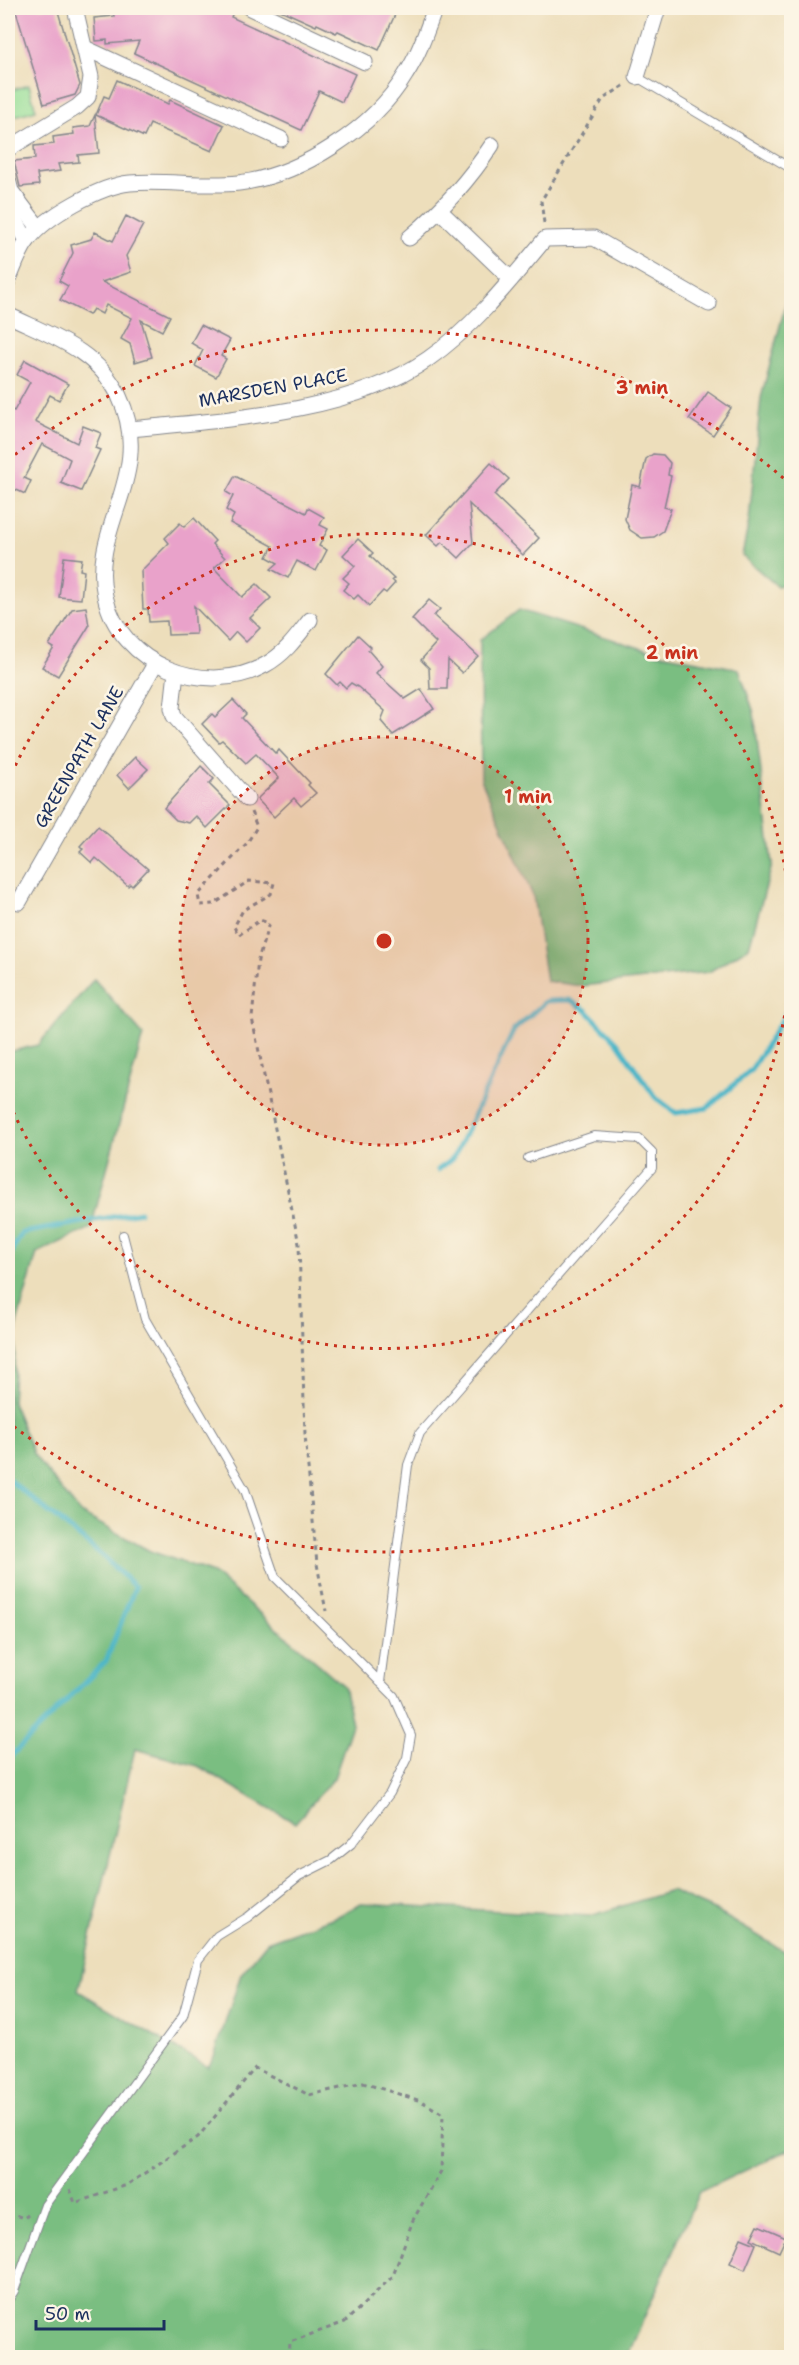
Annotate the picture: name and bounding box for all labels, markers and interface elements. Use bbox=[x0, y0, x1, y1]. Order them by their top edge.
street label: MARSDEN PLACE bbox=[197, 363, 349, 413]
text: 3 min bbox=[616, 376, 668, 400]
text: 2 min bbox=[646, 641, 698, 665]
street label: GREENPATH LANE bbox=[29, 682, 129, 832]
text: 1 min bbox=[504, 785, 552, 809]
centre of rings bbox=[374, 931, 394, 951]
scale bar bbox=[36, 2293, 164, 2331]
text: 50 m bbox=[45, 2302, 90, 2326]

